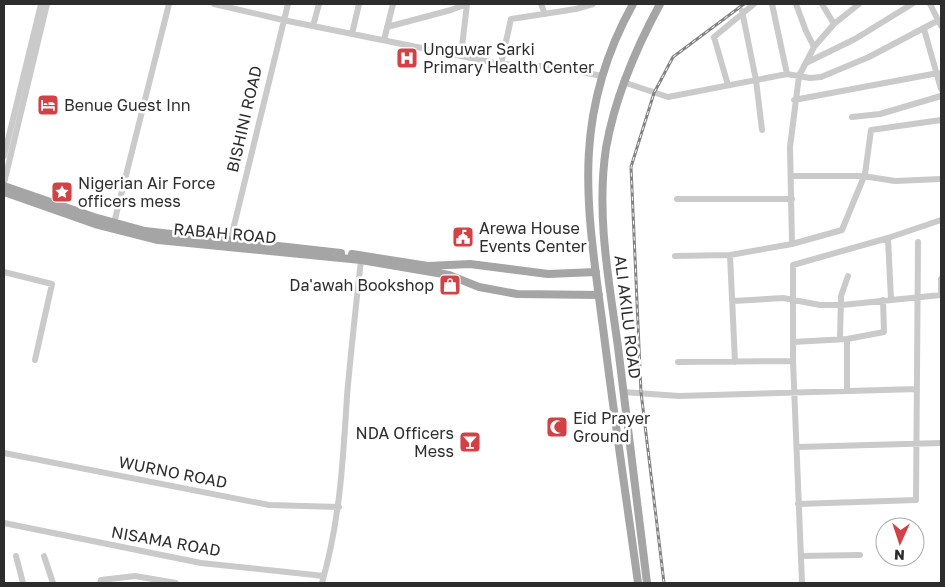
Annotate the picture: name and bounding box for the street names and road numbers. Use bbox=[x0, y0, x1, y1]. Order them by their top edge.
street label: BISHINI ROAD bbox=[222, 64, 266, 174]
street label: RABAH ROAD bbox=[173, 219, 277, 247]
street label: ALI AKILU ROAD bbox=[611, 254, 645, 380]
street label: WURNO ROAD bbox=[117, 452, 229, 492]
street label: NISAMA ROAD bbox=[110, 522, 222, 560]

